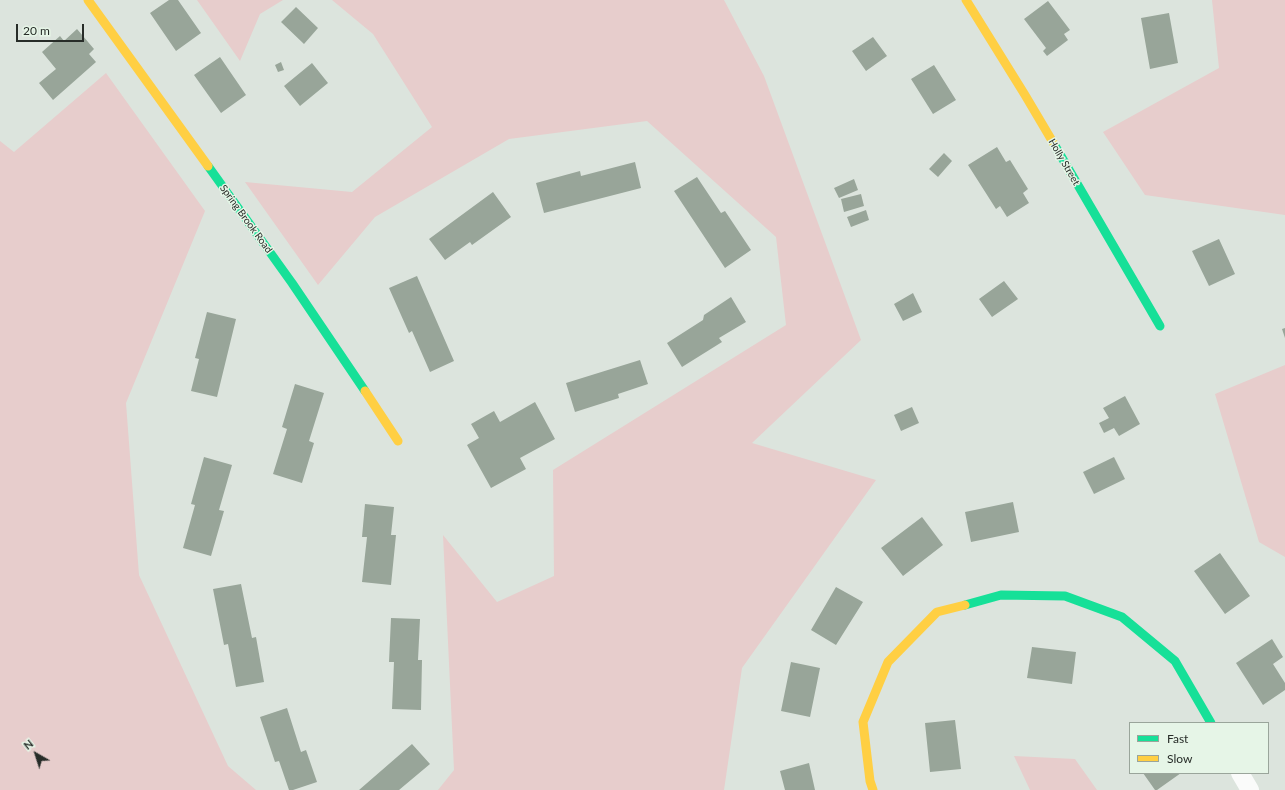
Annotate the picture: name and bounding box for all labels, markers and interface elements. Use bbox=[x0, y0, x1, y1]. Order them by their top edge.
scale bar bbox=[18, 16, 86, 42]
text: 20 m bbox=[23, 23, 50, 38]
street label: Holly Street bbox=[1046, 137, 1082, 187]
street label: Spring Brook Road bbox=[217, 183, 275, 255]
legend bbox=[1129, 722, 1269, 774]
text: Fast bbox=[1167, 731, 1188, 746]
north arrow bbox=[16, 734, 56, 774]
text: N bbox=[21, 737, 36, 752]
text: Slow bbox=[1167, 751, 1192, 766]

